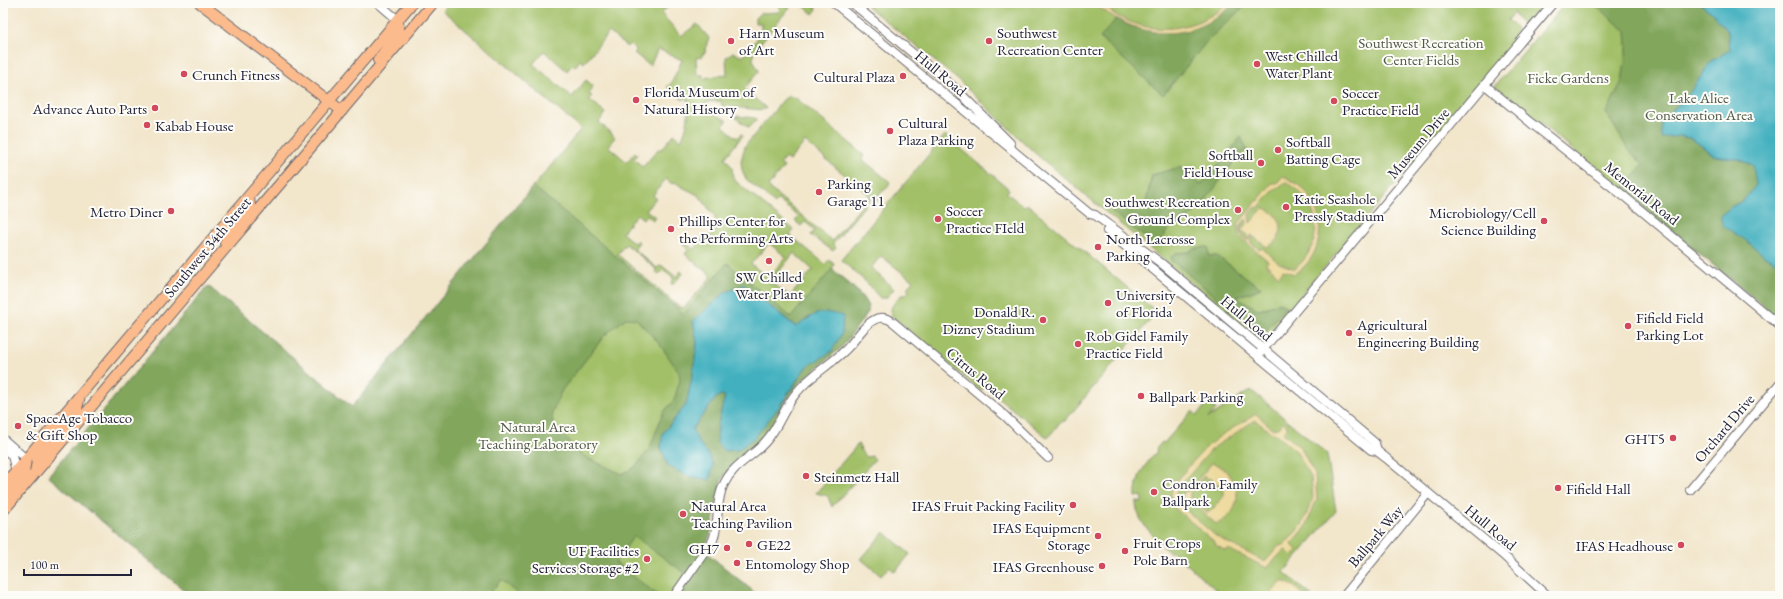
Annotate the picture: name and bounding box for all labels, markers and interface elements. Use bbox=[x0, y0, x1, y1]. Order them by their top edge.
place label: Harn Museum of Art bbox=[739, 23, 825, 59]
place label: Southwest Recreation Center bbox=[997, 23, 1103, 59]
park label: Southwest Recreation Center Fields bbox=[1358, 33, 1484, 69]
marker: Harn Museum of Art bbox=[726, 36, 736, 46]
marker: Southwest Recreation Center bbox=[984, 36, 994, 46]
street label: Hull Road bbox=[911, 46, 971, 100]
place label: West Chilled Water Plant bbox=[1265, 46, 1339, 82]
marker: West Chilled Water Plant bbox=[1252, 59, 1262, 69]
place label: Crunch Fitness bbox=[192, 65, 280, 84]
place label: Cultural Plaza bbox=[813, 67, 895, 86]
park label: Ficke Gardens bbox=[1527, 68, 1609, 87]
marker: Crunch Fitness bbox=[179, 69, 189, 79]
marker: Cultural Plaza bbox=[898, 71, 908, 81]
place label: Florida Museum of Natural History bbox=[644, 82, 757, 118]
place label: Soccer Practice Field bbox=[1342, 83, 1419, 119]
park label: Lake Alice Conservation Area bbox=[1645, 88, 1753, 124]
marker: Florida Museum of Natural History bbox=[631, 95, 641, 105]
marker: Soccer Practice Field bbox=[1329, 96, 1339, 106]
place label: Advance Auto Parts bbox=[32, 99, 147, 118]
marker: Advance Auto Parts bbox=[150, 103, 160, 113]
street label: Museum Drive bbox=[1383, 104, 1453, 182]
place label: Cultural Plaza Parking bbox=[898, 113, 974, 149]
place label: Kabab House bbox=[155, 116, 234, 135]
marker: Kabab House bbox=[142, 120, 152, 130]
marker: Cultural Plaza Parking bbox=[885, 126, 895, 136]
place label: Softball Batting Cage bbox=[1286, 132, 1360, 168]
place label: Softball Field House bbox=[1183, 145, 1253, 181]
marker: Softball Batting Cage bbox=[1273, 145, 1283, 155]
street label: Memorial Road bbox=[1601, 157, 1684, 229]
marker: Softball Field House bbox=[1256, 158, 1266, 168]
place label: Parking Garage 11 bbox=[827, 174, 885, 210]
marker: Parking Garage 11 bbox=[814, 187, 824, 197]
place label: Katie Seashole Pressly Stadium bbox=[1294, 189, 1385, 225]
place label: Southwest Recreation Ground Complex bbox=[1104, 192, 1231, 228]
street label: Southwest 34th Street bbox=[159, 193, 255, 301]
place label: Soccer Practice FIeld bbox=[946, 201, 1025, 237]
place label: Metro Diner bbox=[90, 202, 163, 221]
marker: Katie Seashole Pressly Stadium bbox=[1281, 202, 1291, 212]
place label: Microbiology/Cell Science Building bbox=[1429, 203, 1536, 239]
marker: Southwest Recreation Ground Complex bbox=[1233, 205, 1243, 215]
marker: Metro Diner bbox=[166, 206, 176, 216]
place label: Phillips Center for the Performing Arts bbox=[679, 211, 793, 247]
marker: Soccer Practice FIeld bbox=[933, 214, 943, 224]
marker: Microbiology/Cell Science Building bbox=[1539, 216, 1549, 226]
marker: Phillips Center for the Performing Arts bbox=[666, 224, 676, 234]
place label: North Lacrosse Parking bbox=[1106, 229, 1195, 265]
marker: North Lacrosse Parking bbox=[1093, 242, 1103, 252]
marker: SW Chilled Water Plant bbox=[764, 256, 774, 266]
place label: SW Chilled Water Plant bbox=[735, 267, 803, 303]
place label: University of Florida bbox=[1116, 285, 1176, 321]
street label: Hull Road bbox=[1217, 291, 1277, 345]
marker: University of Florida bbox=[1103, 298, 1113, 308]
place label: Donald R. Dizney Stadium bbox=[943, 302, 1035, 338]
place label: Fifield Field Parking Lot bbox=[1636, 308, 1704, 344]
marker: Donald R. Dizney Stadium bbox=[1038, 315, 1048, 325]
place label: Agricultural Engineering Building bbox=[1356, 315, 1479, 351]
marker: Fifield Field Parking Lot bbox=[1623, 321, 1633, 331]
place label: Rob Gidel Family Practice Field bbox=[1086, 326, 1189, 362]
marker: Agricultural Engineering Building bbox=[1344, 328, 1354, 338]
marker: Rob Gidel Family Practice Field bbox=[1073, 339, 1083, 349]
street label: Citrus Road bbox=[943, 343, 1010, 403]
place label: Ballpark Parking bbox=[1149, 387, 1244, 406]
street label: Orchard Drive bbox=[1690, 390, 1758, 466]
marker: Ballpark Parking bbox=[1136, 391, 1146, 401]
place label: SpaceAge Tobacco & Gift Shop bbox=[26, 408, 132, 444]
park label: Natural Area Teaching Laboratory bbox=[478, 417, 598, 453]
marker: SpaceAge Tobacco & Gift Shop bbox=[13, 421, 23, 431]
place label: GHT5 bbox=[1625, 429, 1665, 448]
marker: GHT5 bbox=[1668, 433, 1678, 443]
place label: Steinmetz Hall bbox=[814, 467, 900, 486]
marker: Steinmetz Hall bbox=[801, 471, 811, 481]
place label: Condron Family Ballpark bbox=[1162, 474, 1258, 510]
place label: Fifield Hall bbox=[1566, 479, 1631, 498]
marker: Fifield Hall bbox=[1553, 483, 1563, 493]
marker: Condron Family Ballpark bbox=[1149, 487, 1159, 497]
place label: Natural Area Teaching Pavilion bbox=[691, 496, 792, 532]
place label: IFAS Fruit Packing Facility bbox=[912, 496, 1065, 515]
marker: IFAS Fruit Packing Facility bbox=[1068, 500, 1078, 510]
street label: Hull Road bbox=[1461, 500, 1521, 554]
street label: Ballpark Way bbox=[1344, 501, 1407, 571]
marker: Natural Area Teaching Pavilion bbox=[678, 509, 688, 519]
place label: IFAS Equipment Storage bbox=[993, 518, 1090, 554]
marker: IFAS Equipment Storage bbox=[1093, 531, 1103, 541]
place label: Fruit Crops Pole Barn bbox=[1133, 533, 1201, 569]
place label: GE22 bbox=[757, 535, 792, 554]
place label: IFAS Headhouse bbox=[1576, 536, 1673, 555]
place label: GH7 bbox=[689, 539, 720, 558]
marker: GE22 bbox=[744, 539, 754, 549]
marker: IFAS Headhouse bbox=[1676, 540, 1686, 550]
place label: UF Facilities Services Storage #2 bbox=[532, 541, 640, 577]
marker: GH7 bbox=[722, 543, 732, 553]
marker: Fruit Crops Pole Barn bbox=[1120, 546, 1130, 556]
scale bar bbox=[24, 551, 131, 577]
marker: UF Facilities Services Storage #2 bbox=[642, 554, 652, 564]
place label: Entomology Shop bbox=[745, 554, 850, 573]
text: 100 m bbox=[30, 557, 60, 573]
place label: IFAS Greenhouse bbox=[993, 557, 1094, 576]
marker: Entomology Shop bbox=[732, 558, 742, 568]
marker: IFAS Greenhouse bbox=[1097, 561, 1107, 571]

